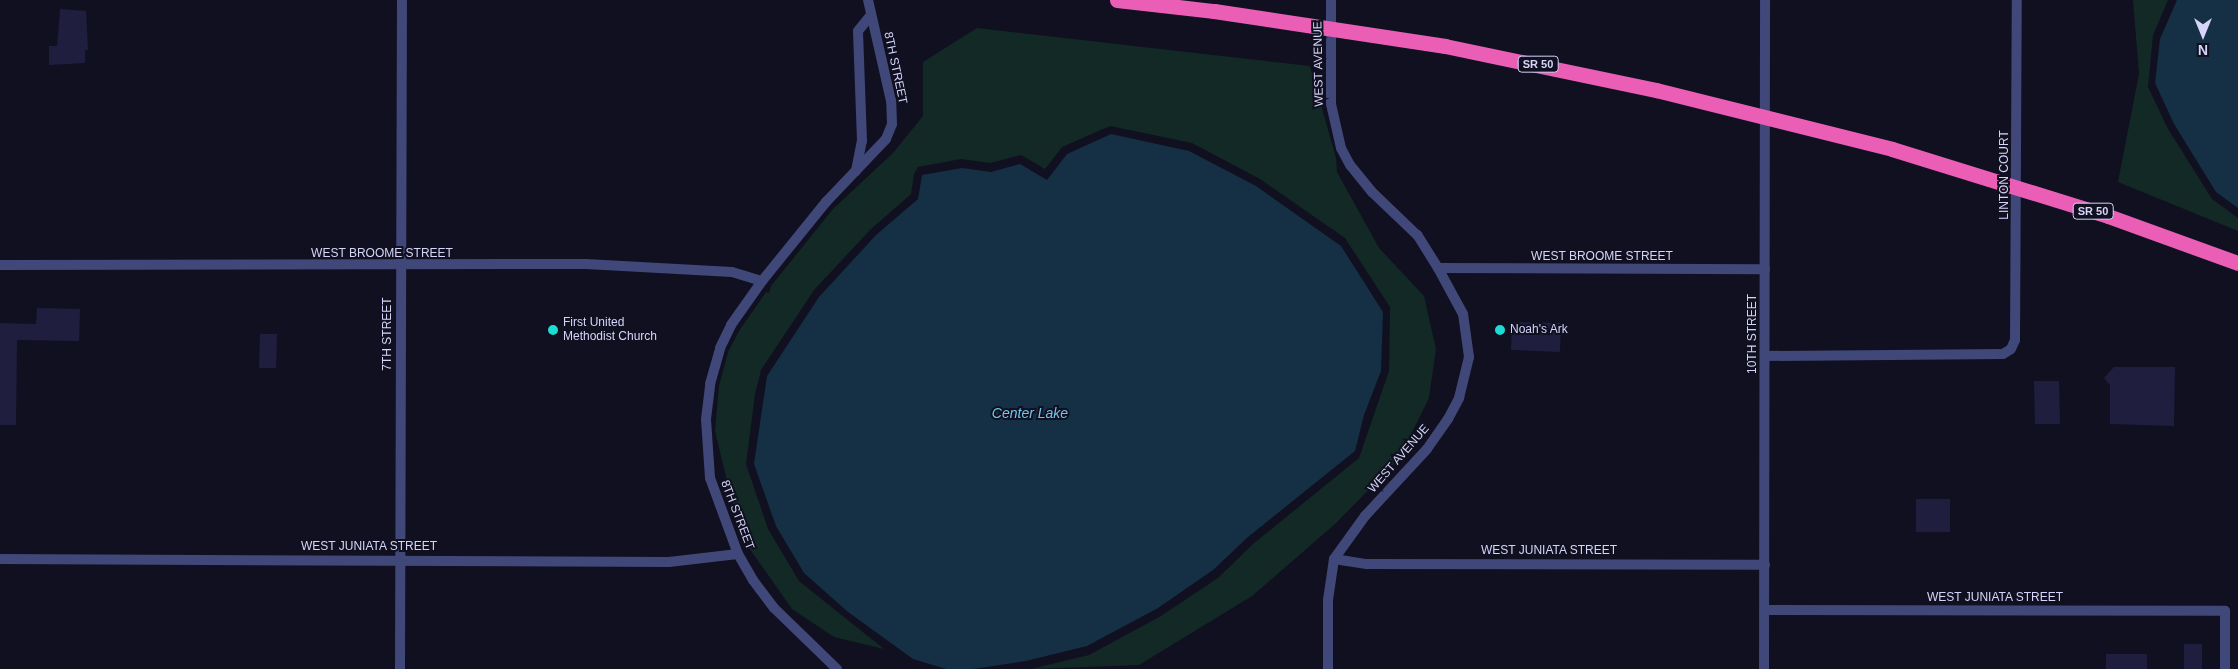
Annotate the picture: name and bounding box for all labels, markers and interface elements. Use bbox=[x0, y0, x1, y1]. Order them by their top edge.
north arrow bbox=[2178, 10, 2228, 60]
street label: WEST AVENUE bbox=[1311, 21, 1327, 107]
street label: 8TH STREET bbox=[880, 31, 910, 105]
text: N bbox=[2198, 42, 2208, 58]
road number: SR 50 bbox=[1517, 56, 1559, 72]
street label: LINTON COURT bbox=[1998, 130, 2012, 220]
road number: SR 50 bbox=[2072, 202, 2114, 220]
street label: WEST BROOME STREET bbox=[311, 247, 453, 261]
street label: WEST BROOME STREET bbox=[1531, 250, 1673, 264]
street label: 10TH STREET bbox=[1746, 294, 1760, 374]
street label: 7TH STREET bbox=[381, 297, 395, 371]
place label: First United Methodist Church bbox=[563, 316, 657, 344]
place label: Noah's Ark bbox=[1510, 323, 1568, 337]
marker: First United Methodist Church bbox=[547, 324, 559, 336]
marker: Noah's Ark bbox=[1494, 324, 1506, 336]
water label: Center Lake bbox=[992, 405, 1068, 421]
street label: WEST AVENUE bbox=[1365, 422, 1433, 496]
street label: 8TH STREET bbox=[717, 478, 757, 552]
street label: WEST JUNIATA STREET bbox=[301, 540, 437, 554]
street label: WEST JUNIATA STREET bbox=[1481, 544, 1617, 558]
street label: WEST JUNIATA STREET bbox=[1927, 591, 2063, 605]

